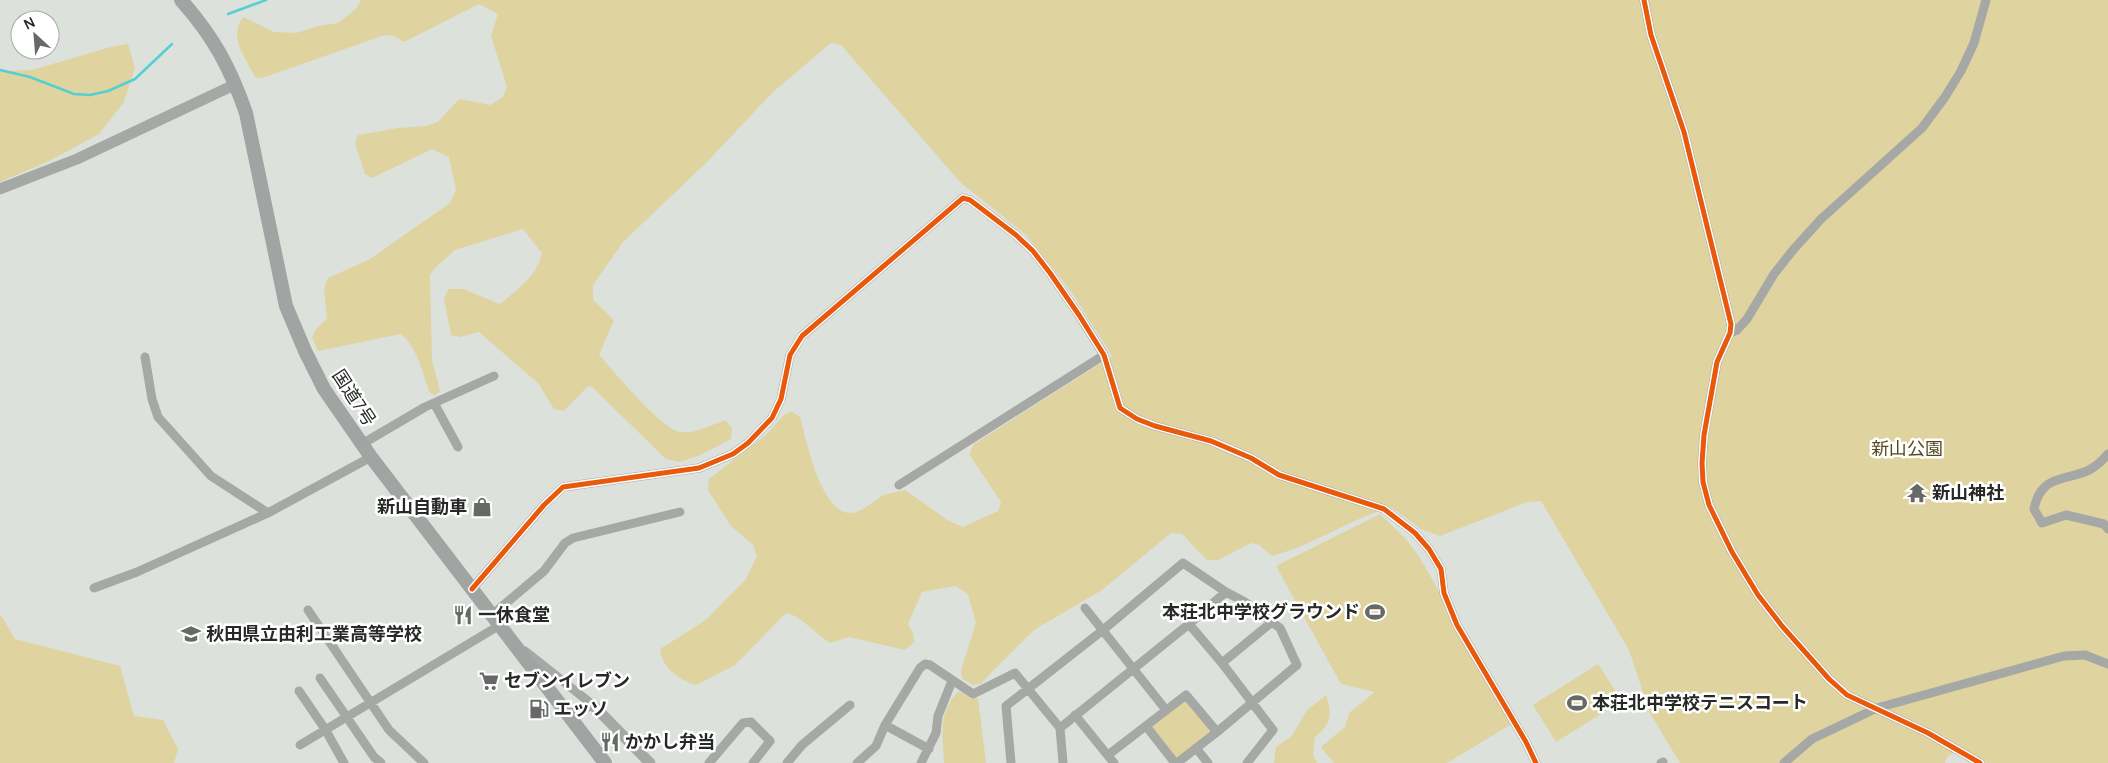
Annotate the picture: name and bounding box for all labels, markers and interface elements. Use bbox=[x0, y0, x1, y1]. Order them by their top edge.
north arrow bbox=[10, 10, 60, 60]
text: N bbox=[20, 12, 38, 34]
street label: 国道7号 bbox=[328, 364, 382, 430]
park label: 新山公園 bbox=[1871, 436, 1943, 460]
place label: 新山神社 bbox=[1932, 480, 2004, 504]
temple icon: 新山神社 bbox=[1906, 482, 1928, 504]
place label: 新山自動車 bbox=[377, 494, 467, 518]
shop icon: 新山自動車 bbox=[471, 496, 493, 518]
place label: 本荘北中学校グラウンド bbox=[1162, 599, 1360, 623]
sports icon: 本荘北中学校グラウンド bbox=[1364, 601, 1386, 623]
place label: 一休食堂 bbox=[478, 602, 550, 626]
restaurant icon: 一休食堂 bbox=[452, 604, 474, 626]
place label: 秋田県立由利工業高等学校 bbox=[206, 621, 422, 645]
school or university icon: 秋田県立由利工業高等学校 bbox=[180, 623, 202, 645]
place label: セブンイレブン bbox=[504, 668, 630, 692]
supermarket icon: セブンイレブン bbox=[478, 670, 500, 692]
place label: 本荘北中学校テニスコート bbox=[1592, 690, 1808, 714]
sports icon: 本荘北中学校テニスコート bbox=[1566, 692, 1588, 714]
place label: エッソ bbox=[554, 696, 608, 720]
fuel station icon: エッソ bbox=[528, 698, 550, 720]
place label: かかし弁当 bbox=[625, 729, 715, 753]
restaurant icon: かかし弁当 bbox=[599, 731, 621, 753]

